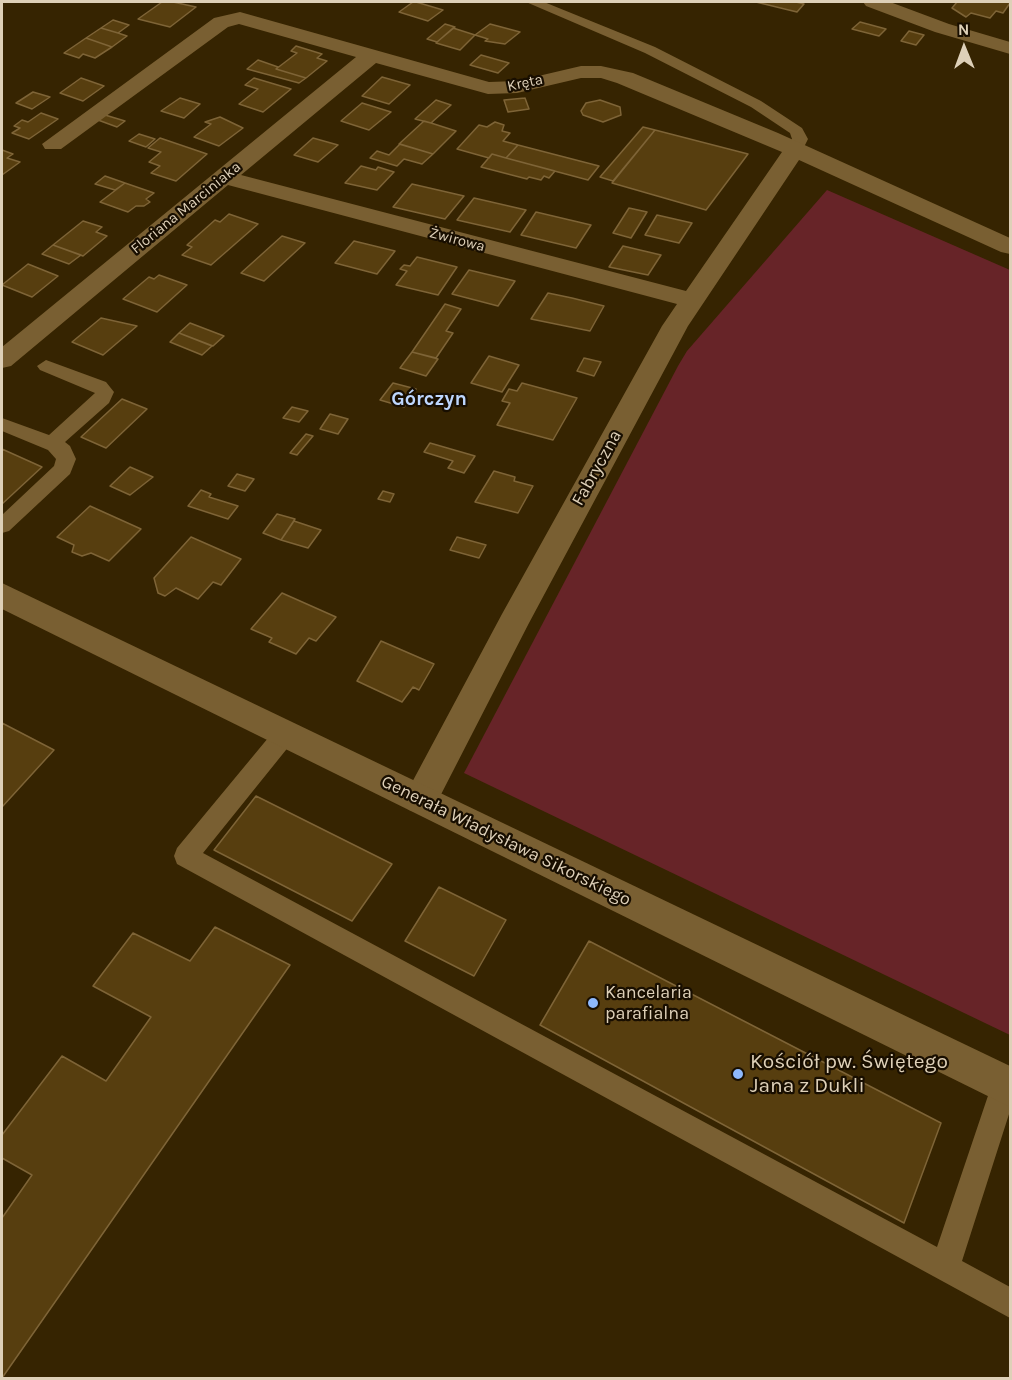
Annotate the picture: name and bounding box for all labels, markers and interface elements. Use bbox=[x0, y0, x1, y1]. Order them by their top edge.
north arrow bbox=[934, 18, 994, 78]
text: N bbox=[958, 20, 970, 39]
street label: Kręta bbox=[505, 70, 545, 96]
street label: Floriana Marciniaka bbox=[127, 158, 245, 258]
street label: Żwirowa bbox=[427, 224, 487, 256]
district label: Górczyn bbox=[391, 387, 467, 411]
street label: Fabryczna bbox=[567, 426, 627, 510]
street label: Generała Władysława Sikorskiego bbox=[378, 771, 634, 911]
place label: Kancelaria parafialna bbox=[605, 982, 692, 1024]
marker: Kancelaria parafialna bbox=[586, 996, 600, 1010]
place label: Kościół pw. Świętego Jana z Dukli bbox=[750, 1049, 948, 1099]
marker: Kościół pw. Świętego Jana z Dukli bbox=[731, 1067, 745, 1081]

